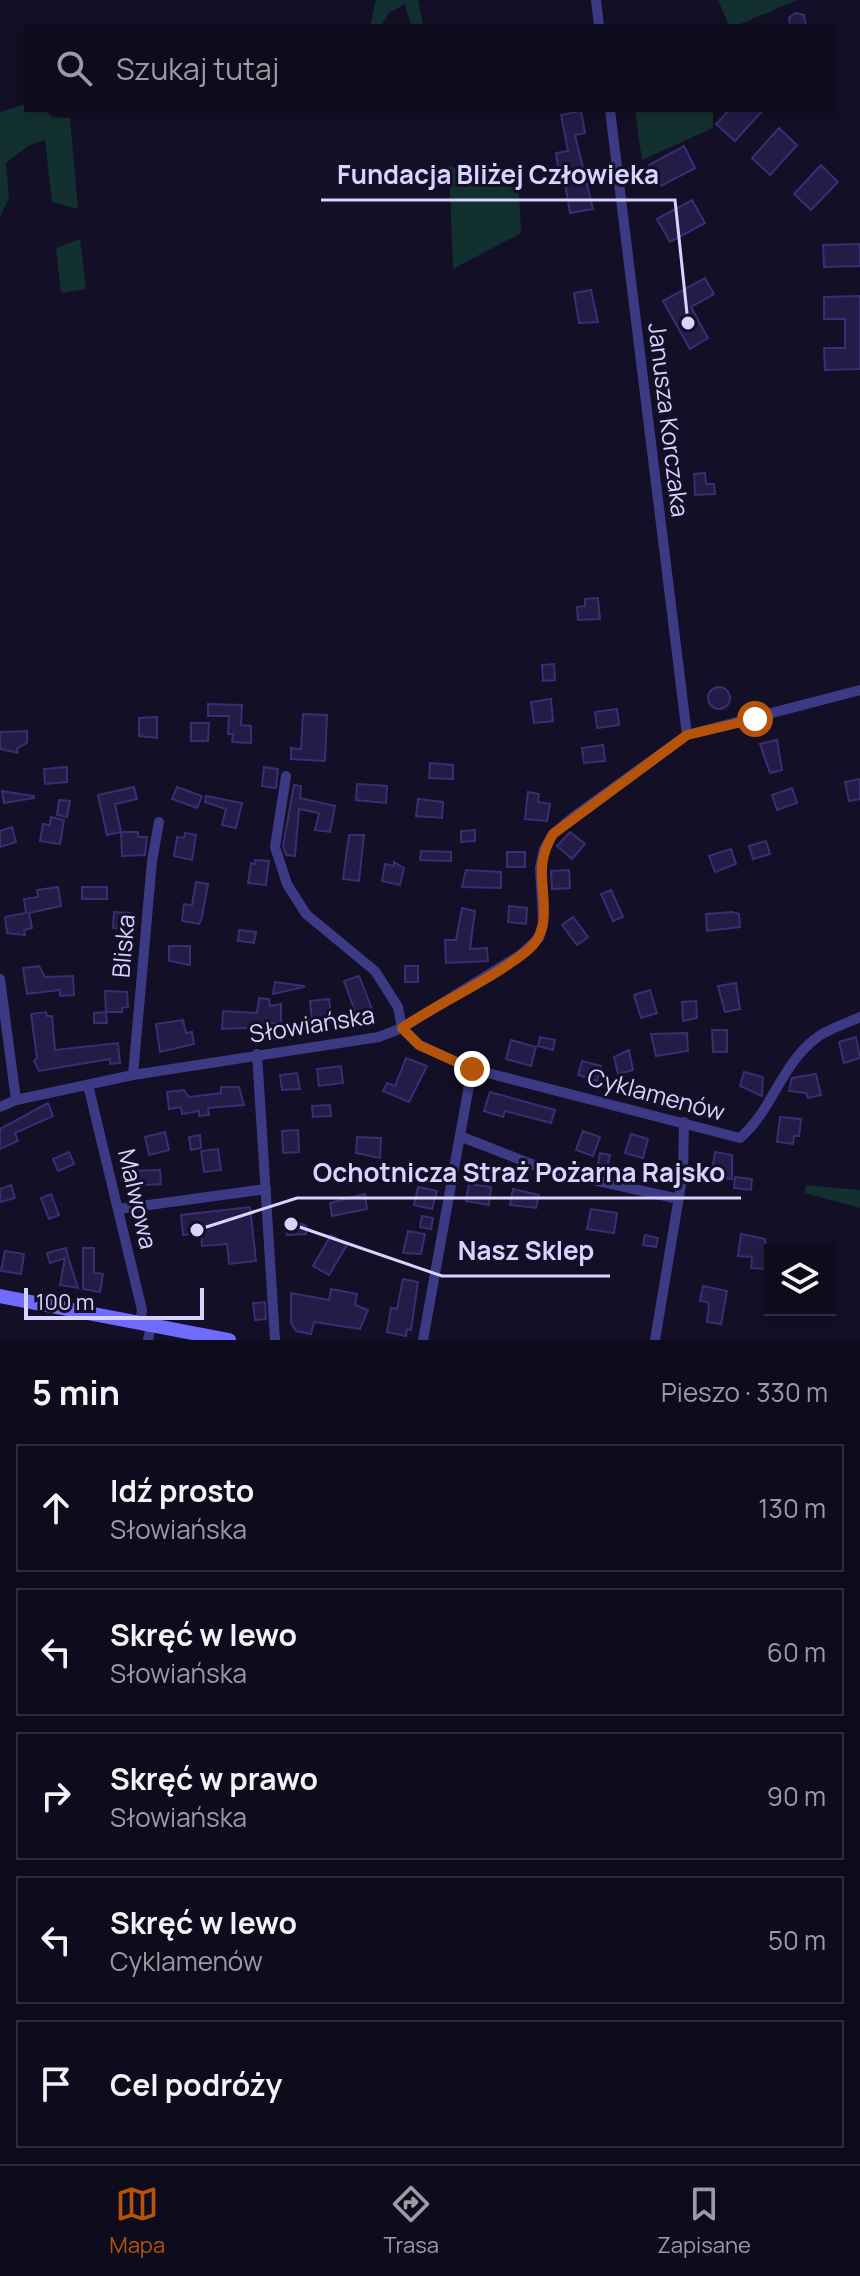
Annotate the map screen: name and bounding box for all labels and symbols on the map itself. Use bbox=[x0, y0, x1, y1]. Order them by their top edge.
callout: Fundacja Bliżej Człowieka bbox=[321, 150, 675, 200]
text: Fundacja Bliżej Człowieka bbox=[337, 156, 659, 192]
street label: Janusza Korczaka bbox=[641, 321, 698, 519]
route start bbox=[737, 701, 773, 737]
street label: Bliska bbox=[103, 913, 142, 979]
street label: Słowiańska bbox=[247, 997, 377, 1050]
route end bbox=[454, 1051, 490, 1087]
street label: Cyklamenów bbox=[584, 1059, 729, 1128]
street label: Malwowa bbox=[111, 1145, 166, 1252]
callout: Ochotnicza Straż Pożarna Rajsko bbox=[297, 1148, 741, 1198]
text: Ochotnicza Straż Pożarna Rajsko bbox=[313, 1154, 725, 1190]
callout: Nasz Sklep bbox=[442, 1226, 610, 1276]
text: Nasz Sklep bbox=[458, 1232, 594, 1268]
scale bar bbox=[24, 1284, 204, 1320]

